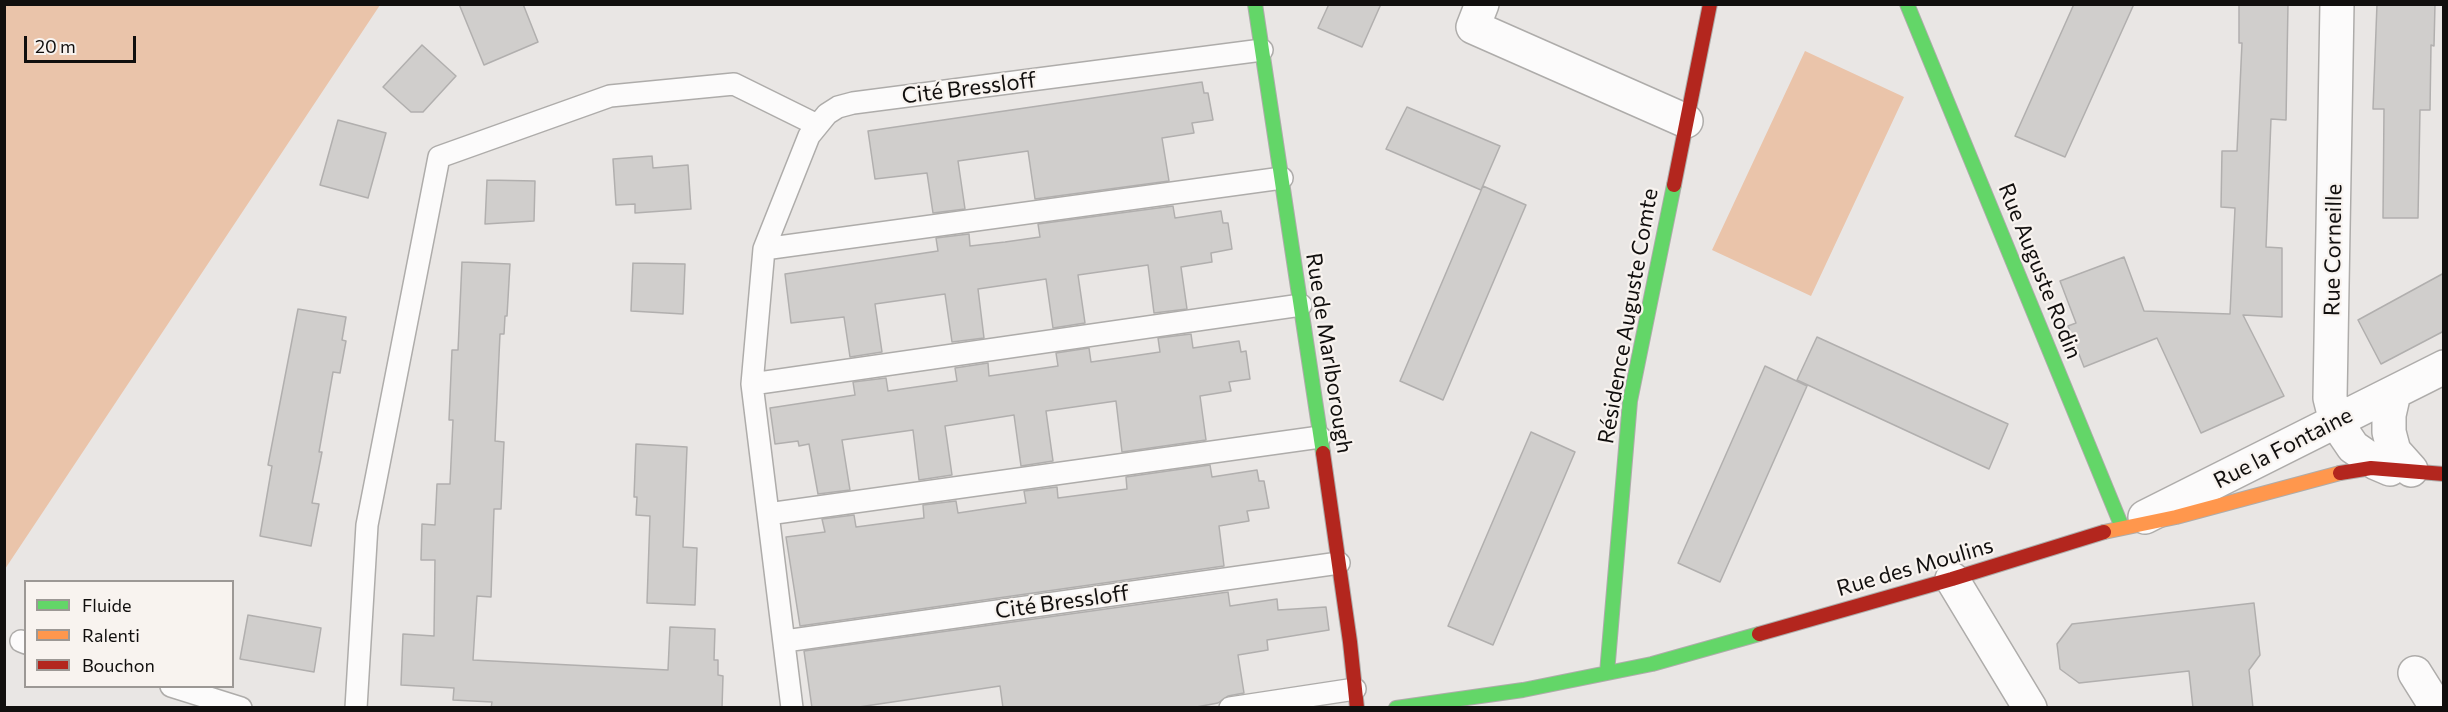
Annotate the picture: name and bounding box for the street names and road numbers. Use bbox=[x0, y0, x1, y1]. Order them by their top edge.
street label: Cité Bressloff bbox=[900, 67, 1038, 109]
street label: Rue Auguste Rodin bbox=[1993, 179, 2087, 363]
street label: Rue Corneille bbox=[2319, 184, 2347, 316]
street label: Résidence Auguste Comte bbox=[1593, 186, 1663, 446]
street label: Rue de Marlborough bbox=[1300, 251, 1358, 455]
street label: Rue la Fontaine bbox=[2209, 402, 2357, 494]
street label: Rue des Moulins bbox=[1834, 532, 1996, 602]
street label: Cité Bressloff bbox=[993, 580, 1131, 624]

